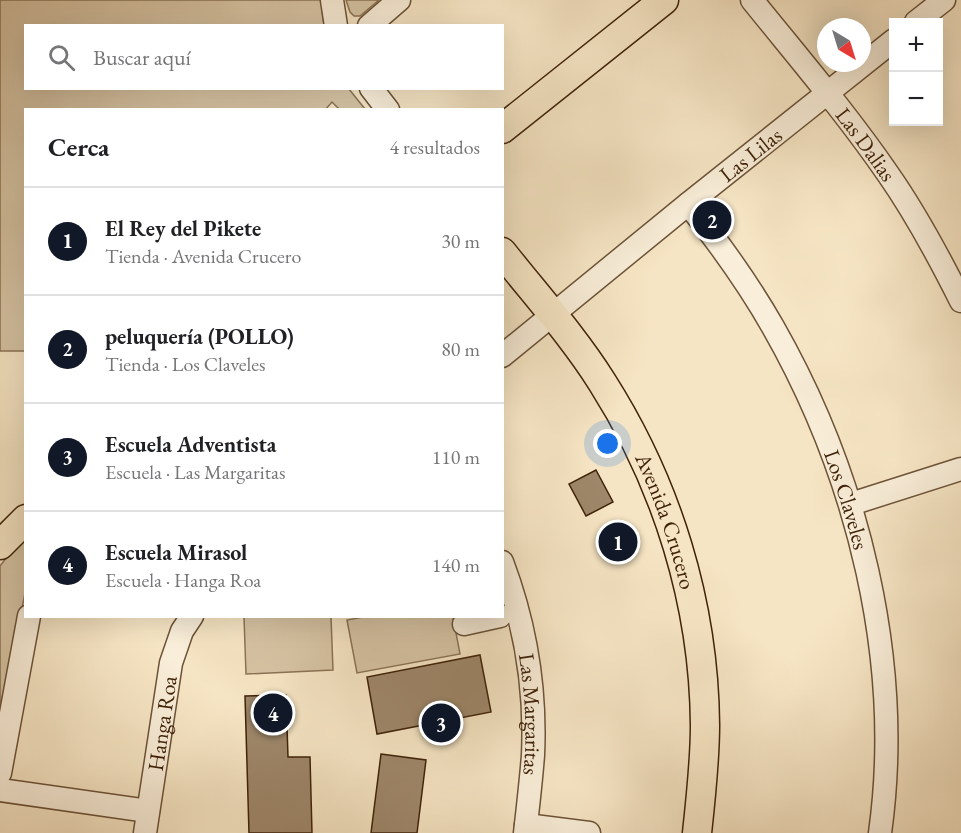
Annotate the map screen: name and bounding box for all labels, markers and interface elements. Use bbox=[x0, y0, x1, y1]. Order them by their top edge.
north arrow bbox=[817, 18, 871, 72]
map controls bbox=[889, 18, 943, 126]
button: + bbox=[889, 18, 943, 72]
search box bbox=[24, 24, 504, 90]
icon: search bbox=[45, 41, 78, 74]
text: Buscar aquí bbox=[93, 43, 191, 72]
button: − bbox=[889, 72, 943, 126]
street label: Las Dalias bbox=[829, 101, 903, 187]
street label: Las Lilas bbox=[713, 121, 788, 189]
text: Cerca bbox=[48, 130, 109, 164]
text: 4 resultados bbox=[389, 134, 480, 160]
pin: 2 bbox=[692, 198, 732, 242]
text: El Rey del Pikete bbox=[105, 214, 261, 243]
text: 1 bbox=[62, 228, 73, 254]
text: 30 m bbox=[441, 228, 480, 254]
text: Tienda · Avenida Crucero bbox=[105, 243, 301, 269]
text: peluquería (POLLO) bbox=[105, 322, 294, 351]
text: 2 bbox=[62, 336, 73, 362]
text: 80 m bbox=[441, 336, 480, 362]
text: Tienda · Los Claveles bbox=[105, 351, 266, 377]
your location bbox=[593, 429, 622, 458]
text: Escuela Adventista bbox=[105, 430, 276, 459]
text: 3 bbox=[62, 444, 73, 470]
text: 110 m bbox=[432, 444, 480, 470]
street label: Los Claveles bbox=[817, 446, 876, 553]
street label: Avenida Crucero bbox=[628, 447, 703, 592]
text: Escuela · Las Margaritas bbox=[105, 459, 285, 485]
pin: 1 bbox=[598, 520, 638, 564]
text: Escuela Mirasol bbox=[105, 538, 247, 567]
text: 4 bbox=[62, 552, 73, 578]
text: 140 m bbox=[432, 552, 480, 578]
text: Escuela · Hanga Roa bbox=[105, 567, 261, 593]
street label: Las Margaritas bbox=[512, 651, 548, 777]
street label: Hanga Roa bbox=[141, 674, 184, 773]
pin: 4 bbox=[254, 690, 292, 736]
pin: 3 bbox=[422, 700, 460, 746]

